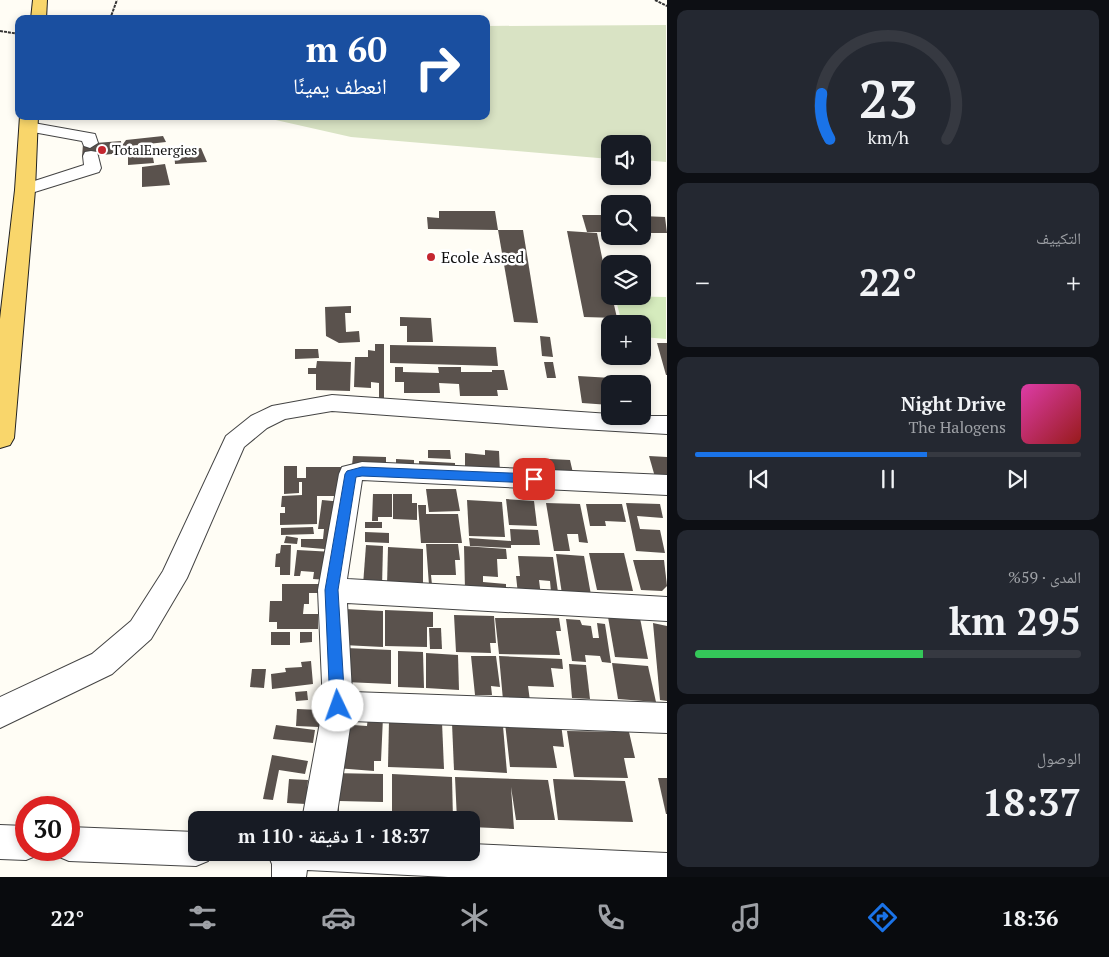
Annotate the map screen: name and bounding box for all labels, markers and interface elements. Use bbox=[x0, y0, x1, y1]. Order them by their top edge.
text: 60 m bbox=[306, 26, 387, 72]
icon: right bbox=[405, 35, 470, 100]
text: 23 bbox=[859, 64, 917, 133]
text: انعطف يمينًا bbox=[293, 71, 387, 100]
text: km/h bbox=[867, 125, 909, 149]
map controls bbox=[601, 135, 651, 425]
button: sound bbox=[601, 135, 651, 185]
place label: TotalEnergies bbox=[112, 140, 197, 159]
marker: TotalEnergies bbox=[96, 144, 108, 156]
button: search bbox=[601, 195, 651, 245]
text: التكييف bbox=[1036, 227, 1081, 249]
place label: Ecole Assed bbox=[441, 246, 525, 268]
marker: Ecole Assed bbox=[425, 251, 437, 263]
button: layers bbox=[601, 255, 651, 305]
text: 22° bbox=[859, 257, 917, 307]
text: − bbox=[695, 264, 710, 301]
text: + bbox=[1066, 264, 1081, 301]
button: + bbox=[601, 315, 651, 365]
button: − bbox=[601, 375, 651, 425]
text: Night Drive bbox=[901, 391, 1006, 416]
text: The Halogens bbox=[908, 416, 1006, 438]
pin bbox=[513, 458, 555, 500]
icon: arrive bbox=[520, 465, 548, 493]
icon: previous bbox=[745, 465, 773, 493]
icon: pause bbox=[874, 465, 902, 493]
icon: next bbox=[1003, 465, 1031, 493]
text: المدى · 59% bbox=[1008, 566, 1081, 588]
text: 295 km bbox=[949, 596, 1081, 646]
position arrow bbox=[311, 679, 363, 731]
text: الوصول bbox=[1037, 747, 1081, 769]
text: 18:37 bbox=[982, 777, 1081, 827]
speed limit sign: 30 bbox=[15, 796, 80, 861]
text: 18:37 · 1 دقيقة · 110 m bbox=[238, 823, 430, 848]
icon: filters bbox=[185, 900, 220, 935]
icon: car bbox=[321, 900, 356, 935]
icon: climate bbox=[457, 900, 492, 935]
icon: phone bbox=[593, 900, 628, 935]
icon: music bbox=[729, 900, 764, 935]
icon: directions bbox=[865, 900, 900, 935]
text: 22° bbox=[51, 903, 84, 932]
text: 18:36 bbox=[1001, 903, 1059, 932]

